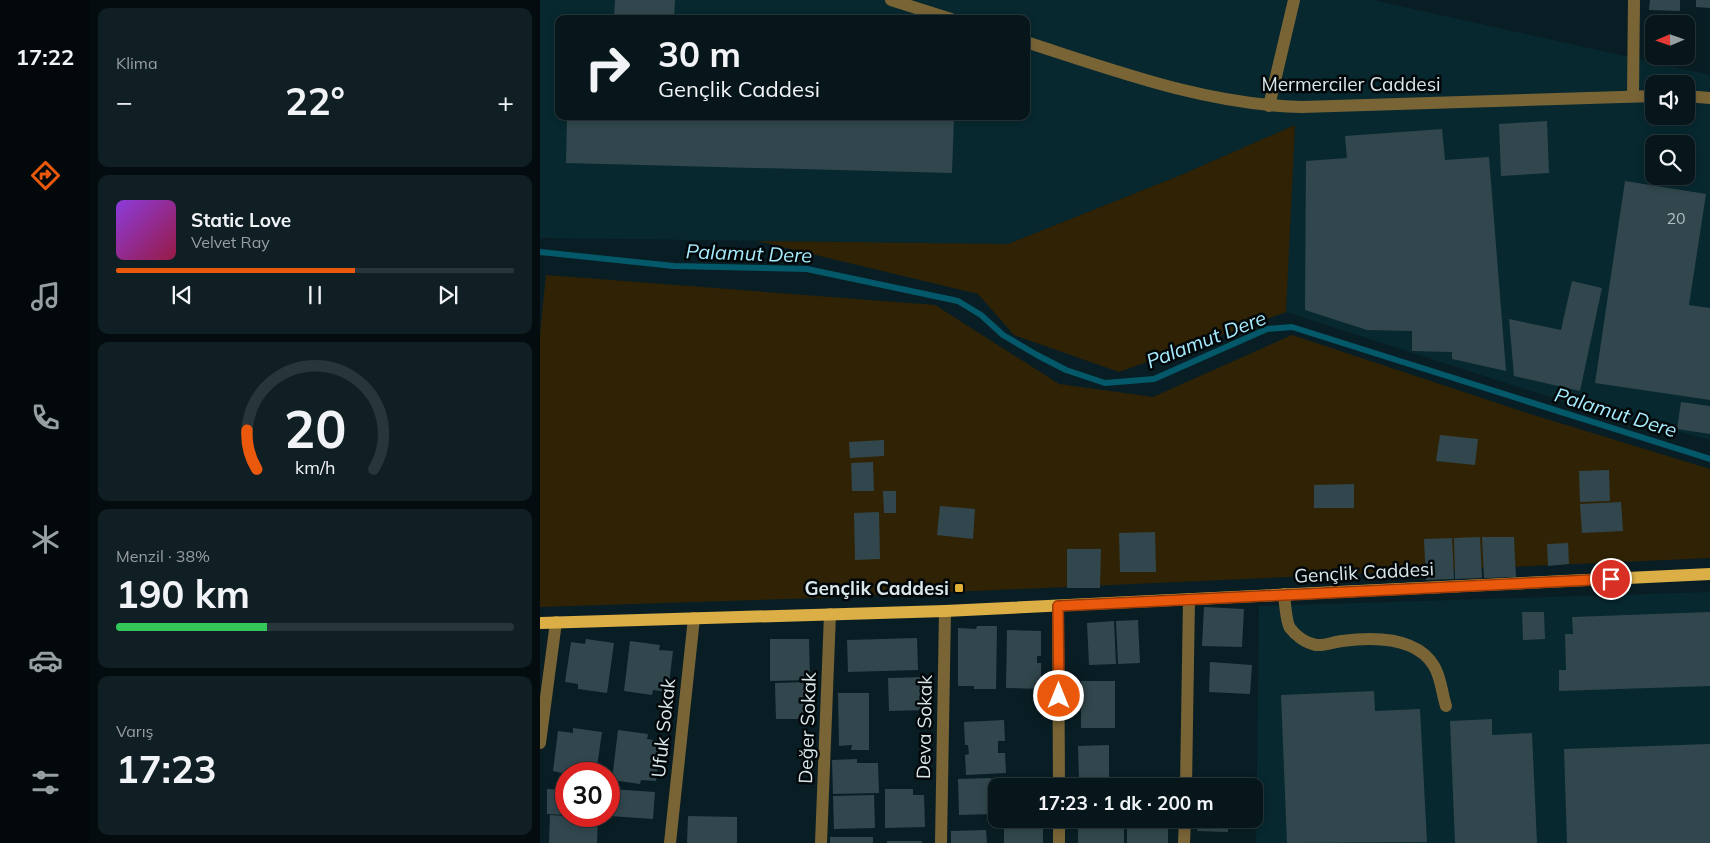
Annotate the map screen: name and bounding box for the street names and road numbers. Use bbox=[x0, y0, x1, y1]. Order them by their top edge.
street label: Mermerciler Caddesi bbox=[1261, 72, 1441, 96]
street label: Gençlik Caddesi bbox=[1293, 556, 1435, 588]
street label: Değer Sokak bbox=[793, 672, 821, 784]
street label: Deva Sokak bbox=[911, 674, 937, 779]
street label: Ufuk Sokak bbox=[646, 677, 680, 779]

